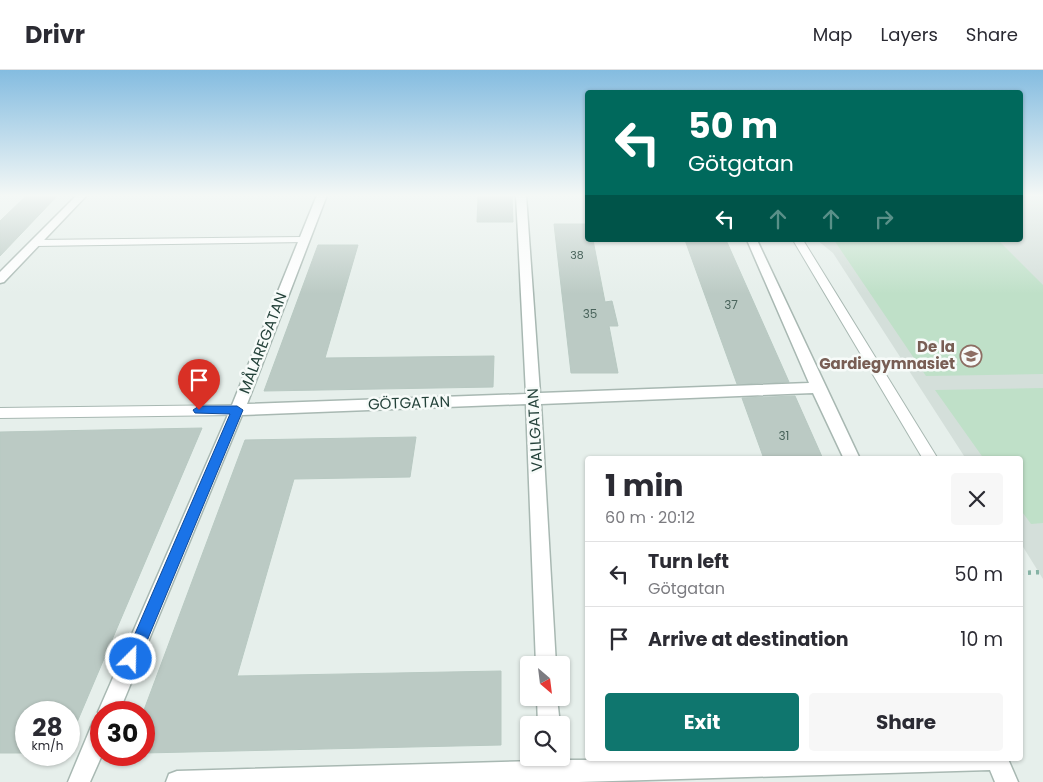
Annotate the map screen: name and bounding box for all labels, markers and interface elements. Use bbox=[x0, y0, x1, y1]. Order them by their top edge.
text: Drivr bbox=[25, 18, 85, 51]
text: Map bbox=[813, 22, 853, 47]
text: Layers bbox=[881, 22, 938, 47]
text: Share bbox=[966, 22, 1018, 47]
text: 50 m bbox=[688, 101, 778, 150]
icon: left bbox=[605, 110, 670, 175]
text: Götgatan bbox=[688, 148, 794, 179]
icon: left bbox=[711, 205, 739, 233]
icon: ahead bbox=[764, 205, 792, 233]
icon: ahead bbox=[817, 205, 845, 233]
icon: right bbox=[870, 205, 898, 233]
house number: 38 bbox=[570, 247, 584, 263]
street label: MÅLAREGATAN bbox=[234, 289, 292, 397]
house number: 37 bbox=[724, 296, 738, 313]
house number: 35 bbox=[583, 305, 597, 322]
place label: De la Gardiegymnasiet bbox=[819, 336, 955, 374]
school or university icon: De la Gardiegymnasiet bbox=[959, 344, 983, 368]
pin bbox=[178, 359, 220, 410]
icon: arrive bbox=[185, 366, 213, 394]
street label: VALLGATAN bbox=[522, 388, 547, 472]
street label: GÖTGATAN bbox=[368, 391, 450, 414]
house number: 31 bbox=[779, 427, 789, 444]
text: 1 min bbox=[605, 464, 683, 507]
button: close bbox=[951, 473, 1003, 525]
text: 60 m · 20:12 bbox=[605, 506, 695, 529]
text: Turn left bbox=[648, 548, 729, 575]
icon: left bbox=[605, 560, 633, 588]
text: 50 m bbox=[954, 561, 1003, 588]
text: Götgatan bbox=[648, 577, 725, 600]
icon: arrive bbox=[605, 625, 633, 653]
text: Arrive at destination bbox=[648, 626, 849, 653]
text: 10 m bbox=[960, 626, 1003, 653]
position arrow bbox=[104, 632, 156, 684]
north arrow bbox=[520, 656, 570, 706]
map controls bbox=[520, 656, 570, 766]
button: Exit bbox=[605, 693, 799, 751]
button: Share bbox=[809, 693, 1003, 751]
speed limit sign: 30 bbox=[90, 701, 155, 766]
text: 28 bbox=[32, 710, 63, 745]
button: search bbox=[520, 716, 570, 766]
text: km/h bbox=[32, 737, 63, 754]

